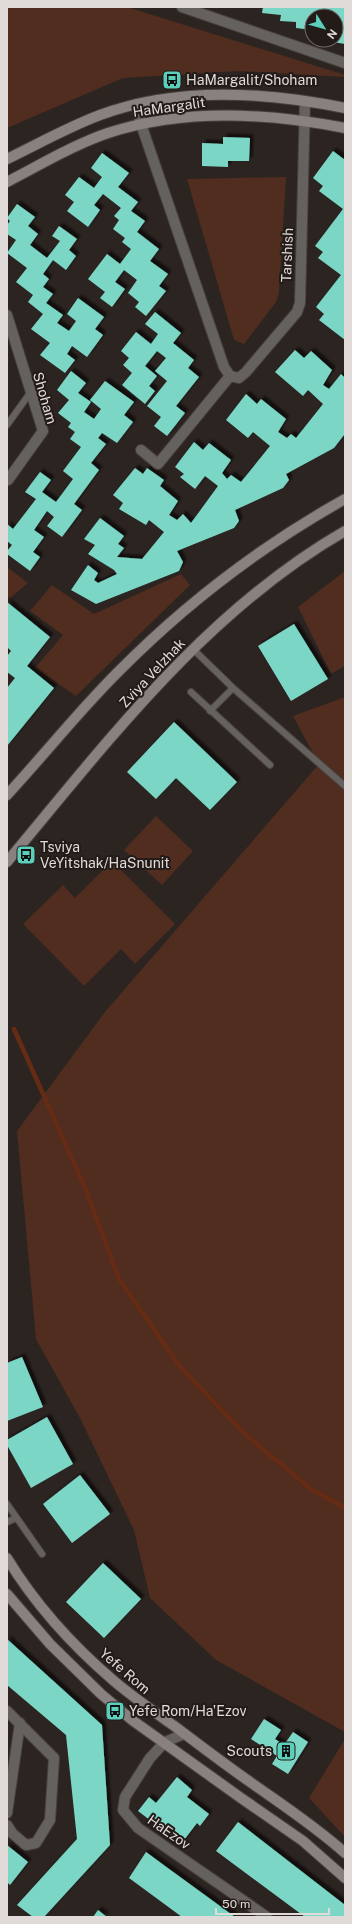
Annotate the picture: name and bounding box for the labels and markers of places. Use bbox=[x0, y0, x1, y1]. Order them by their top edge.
bus stop icon: HaMargalit/Shoham bbox=[161, 69, 183, 91]
place label: HaMargalit/Shoham bbox=[186, 72, 317, 88]
place label: Tsviya VeYitshak/HaSnunit bbox=[40, 839, 170, 871]
bus stop icon: Tsviya VeYitshak/HaSnunit bbox=[15, 844, 37, 866]
bus stop icon: Yefe Rom/Ha'Ezov bbox=[104, 1700, 126, 1722]
place label: Yefe Rom/Ha'Ezov bbox=[129, 1703, 247, 1719]
building icon: Scouts bbox=[275, 1740, 297, 1762]
place label: Scouts bbox=[227, 1743, 272, 1759]

